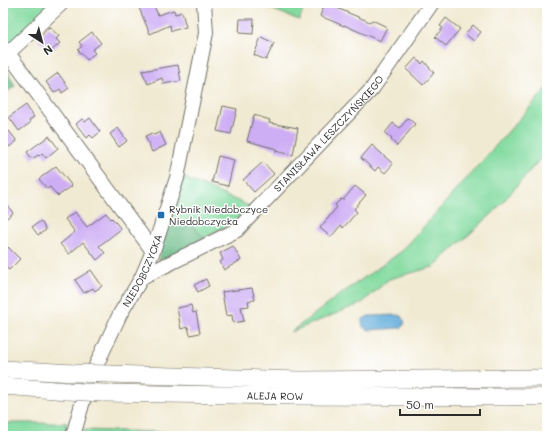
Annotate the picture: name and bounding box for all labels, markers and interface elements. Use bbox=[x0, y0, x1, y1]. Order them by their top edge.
north arrow bbox=[22, 22, 62, 62]
text: N bbox=[40, 42, 56, 59]
street label: STANISŁAWA LESZCZYŃSKIEGO bbox=[270, 72, 387, 195]
place label: Rybnik Niedobczyce Niedobczycka bbox=[169, 202, 268, 228]
marker: Rybnik Niedobczyce Niedobczycka bbox=[156, 210, 166, 220]
street label: NIEDOBCZYCKA bbox=[119, 232, 165, 310]
street label: ALEJA ROW bbox=[247, 388, 304, 403]
scale bar bbox=[400, 391, 480, 417]
text: 50 m bbox=[406, 396, 434, 412]

